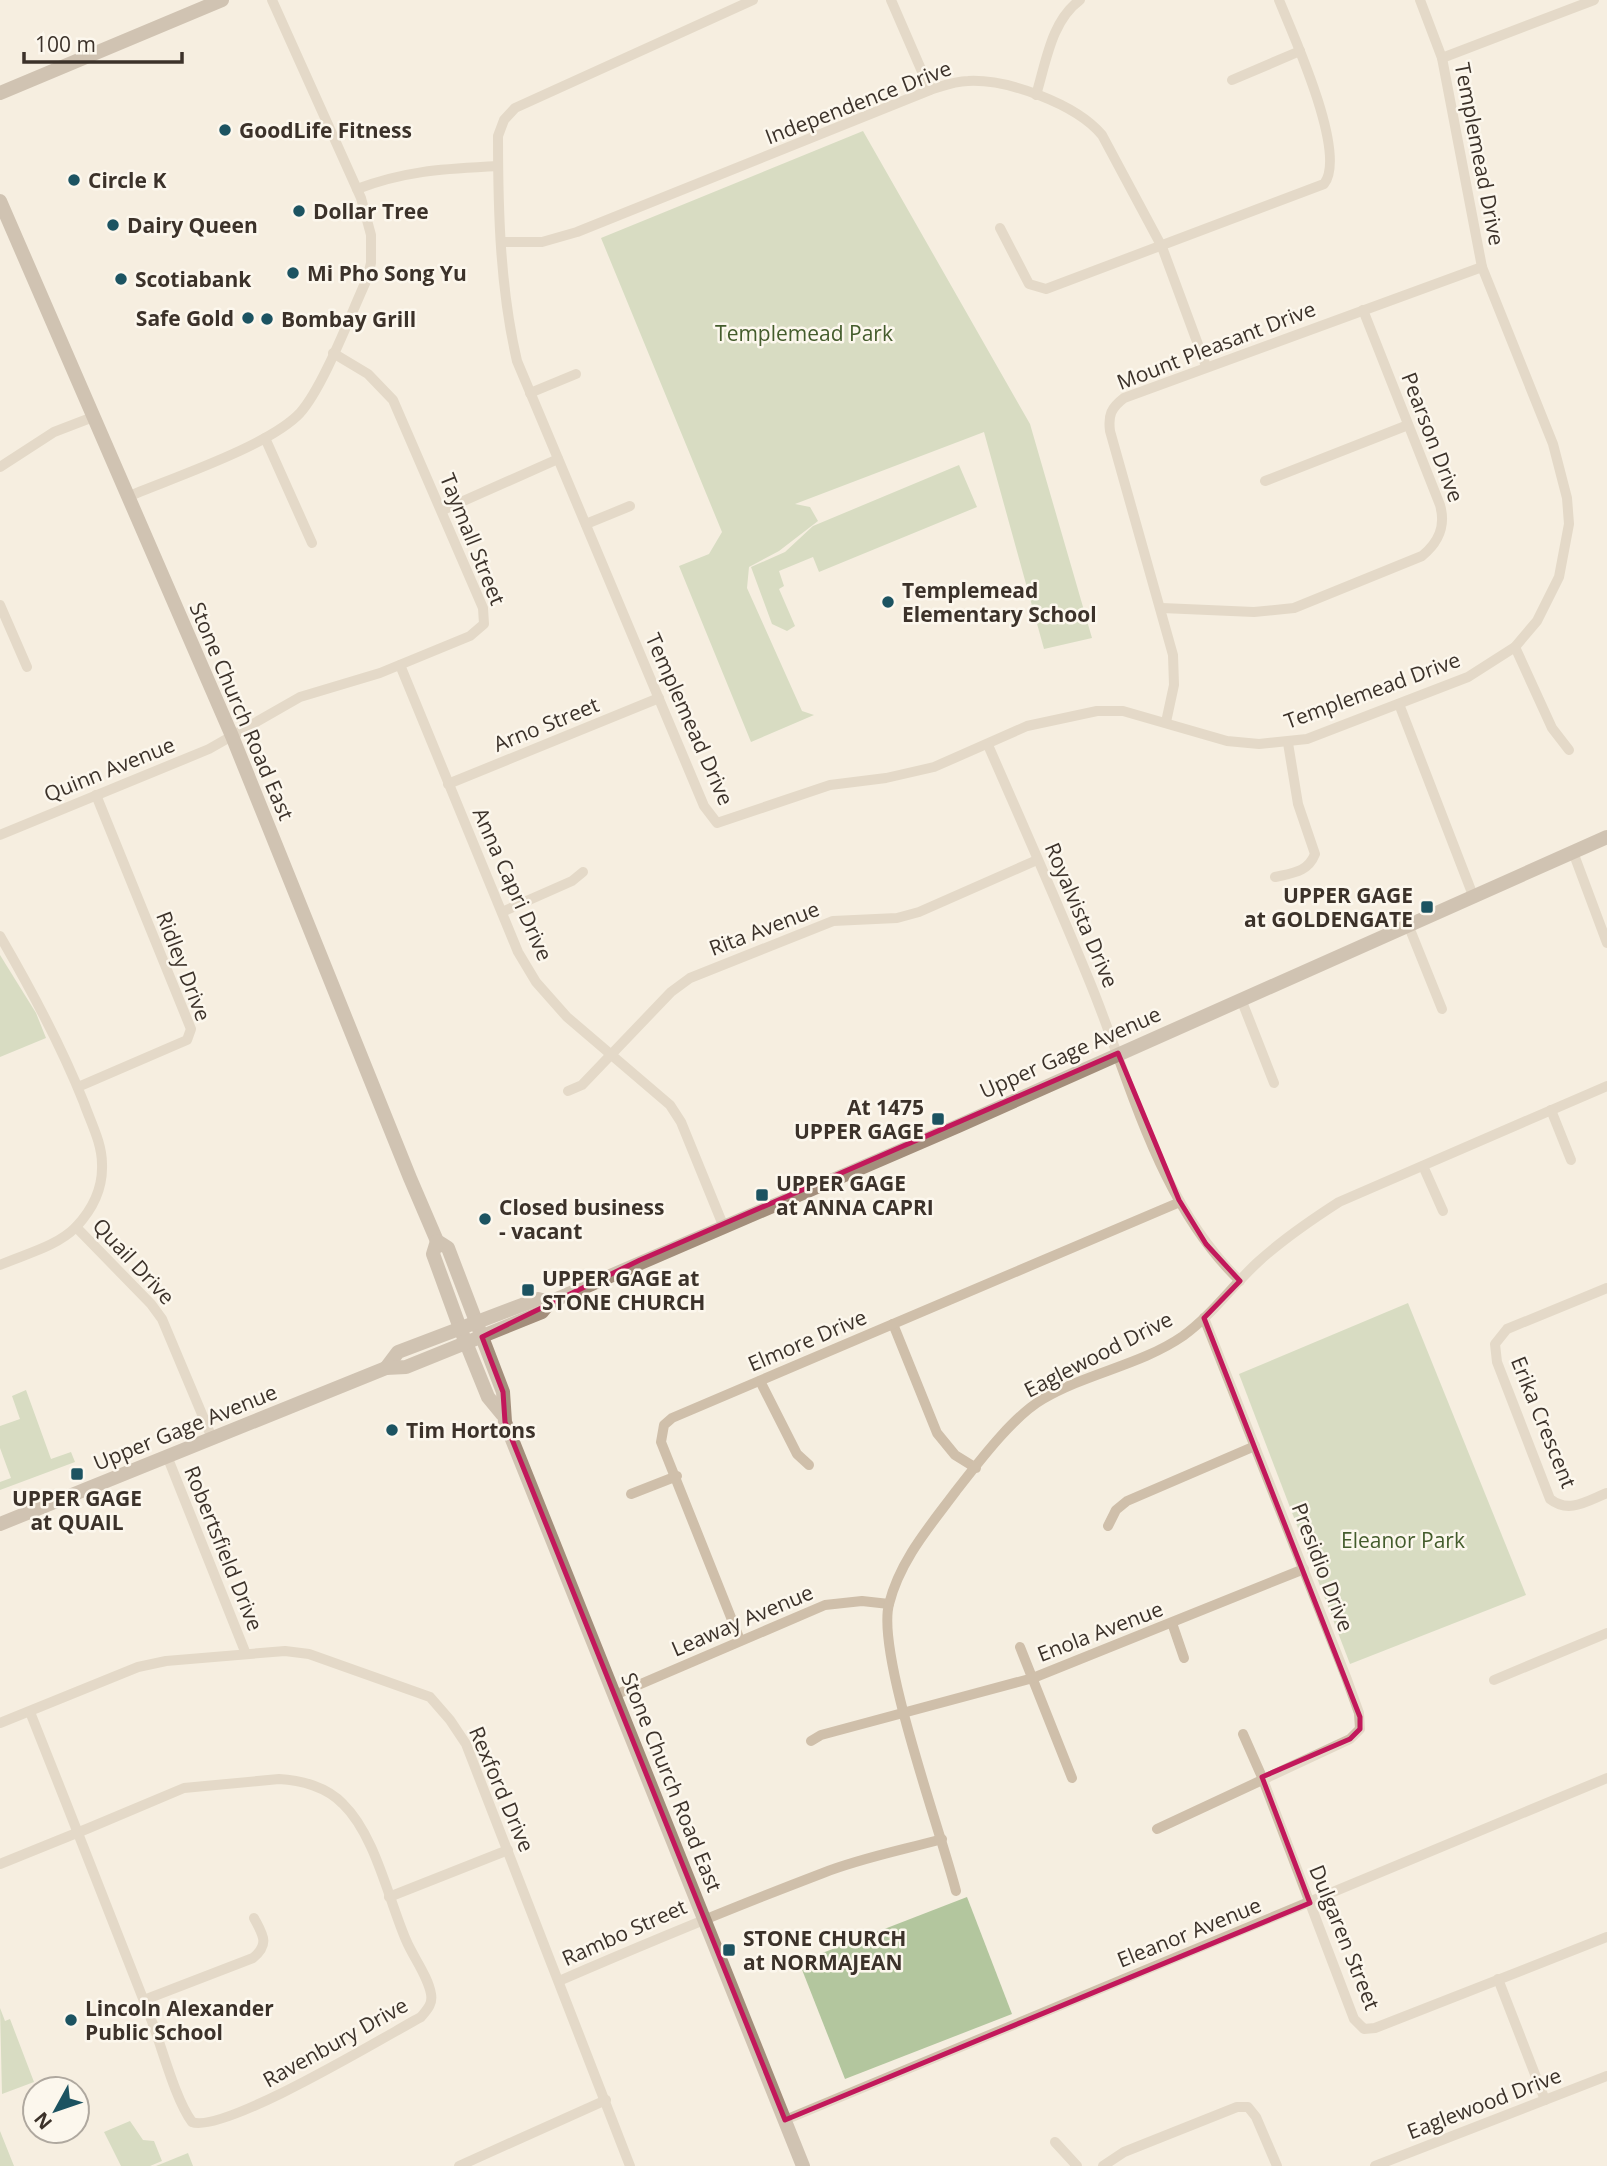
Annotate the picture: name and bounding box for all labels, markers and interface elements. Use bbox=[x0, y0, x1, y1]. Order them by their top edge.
scale bar bbox=[24, 21, 182, 65]
text: 100 m bbox=[35, 30, 96, 58]
street label: Independence Drive bbox=[761, 54, 955, 150]
street label: Templemead Drive bbox=[1449, 60, 1511, 248]
place label: GoodLife Fitness bbox=[239, 116, 412, 144]
marker: GoodLife Fitness bbox=[217, 122, 233, 138]
place label: Circle K bbox=[88, 166, 166, 194]
marker: Circle K bbox=[66, 172, 82, 188]
place label: Dollar Tree bbox=[313, 197, 429, 225]
marker: Dollar Tree bbox=[291, 203, 307, 219]
place label: Dairy Queen bbox=[127, 211, 258, 239]
marker: Dairy Queen bbox=[105, 217, 121, 233]
place label: Mi Pho Song Yu bbox=[307, 259, 467, 287]
place label: Scotiabank bbox=[135, 265, 252, 293]
marker: Mi Pho Song Yu bbox=[285, 265, 301, 281]
marker: Scotiabank bbox=[113, 271, 129, 287]
street label: Mount Pleasant Drive bbox=[1113, 294, 1319, 396]
place label: Safe Gold bbox=[136, 304, 234, 332]
place label: Bombay Grill bbox=[281, 305, 416, 333]
marker: Safe Gold bbox=[240, 310, 256, 326]
marker: Bombay Grill bbox=[259, 311, 275, 327]
park label: Templemead Park bbox=[715, 319, 893, 347]
street label: Pearson Drive bbox=[1395, 368, 1471, 506]
street label: Taymall Street bbox=[434, 469, 512, 609]
place label: Templemead Elementary School bbox=[902, 576, 1097, 628]
marker: Templemead Elementary School bbox=[880, 594, 896, 610]
street label: Stone Church Road East bbox=[183, 598, 301, 824]
street label: Templemead Drive bbox=[640, 629, 740, 809]
street label: Templemead Drive bbox=[1280, 645, 1464, 735]
street label: Arno Street bbox=[489, 690, 603, 758]
street label: Quinn Avenue bbox=[39, 730, 179, 808]
street label: Anna Capri Drive bbox=[467, 803, 559, 965]
street label: Royalvista Drive bbox=[1039, 838, 1125, 992]
place label: UPPER GAGE at GOLDENGATE bbox=[1244, 881, 1413, 933]
street label: Rita Avenue bbox=[705, 894, 823, 962]
marker: UPPER GAGE at GOLDENGATE bbox=[1419, 899, 1435, 915]
street label: Ridley Drive bbox=[150, 907, 218, 1025]
street label: Upper Gage Avenue bbox=[975, 999, 1165, 1105]
place label: At 1475 UPPER GAGE bbox=[794, 1093, 924, 1145]
marker: At 1475 UPPER GAGE bbox=[930, 1111, 946, 1127]
place label: UPPER GAGE at ANNA CAPRI bbox=[776, 1169, 934, 1221]
marker: UPPER GAGE at ANNA CAPRI bbox=[754, 1187, 770, 1203]
place label: Closed business - vacant bbox=[499, 1193, 664, 1245]
marker: Closed business - vacant bbox=[477, 1211, 493, 1227]
street label: Quail Drive bbox=[87, 1212, 181, 1310]
place label: UPPER GAGE at STONE CHURCH bbox=[542, 1264, 705, 1316]
marker: UPPER GAGE at STONE CHURCH bbox=[520, 1282, 536, 1298]
street label: Elmore Drive bbox=[743, 1302, 871, 1378]
street label: Eaglewood Drive bbox=[1019, 1305, 1177, 1403]
street label: Erika Crescent bbox=[1505, 1352, 1583, 1492]
street label: Upper Gage Avenue bbox=[89, 1377, 281, 1477]
place label: Tim Hortons bbox=[406, 1416, 536, 1444]
marker: Tim Hortons bbox=[384, 1422, 400, 1438]
street label: Robertsfield Drive bbox=[178, 1461, 270, 1635]
marker: UPPER GAGE at QUAIL bbox=[69, 1466, 85, 1482]
place label: UPPER GAGE at QUAIL bbox=[12, 1484, 142, 1536]
street label: Presidio Drive bbox=[1286, 1499, 1360, 1635]
park label: Eleanor Park bbox=[1341, 1526, 1465, 1554]
street label: Leaway Avenue bbox=[667, 1578, 817, 1662]
street label: Enola Avenue bbox=[1033, 1594, 1167, 1668]
street label: Stone Church Road East bbox=[615, 1668, 729, 1896]
street label: Rexford Drive bbox=[463, 1722, 541, 1856]
street label: Dulgaren Street bbox=[1303, 1860, 1387, 2014]
street label: Eleanor Avenue bbox=[1113, 1890, 1265, 1974]
street label: Rambo Street bbox=[557, 1892, 691, 1972]
place label: STONE CHURCH at NORMAJEAN bbox=[743, 1924, 906, 1976]
marker: STONE CHURCH at NORMAJEAN bbox=[721, 1942, 737, 1958]
street label: Ravenbury Drive bbox=[258, 1991, 412, 2093]
place label: Lincoln Alexander Public School bbox=[85, 1994, 274, 2046]
marker: Lincoln Alexander Public School bbox=[63, 2012, 79, 2028]
street label: Eaglewood Drive bbox=[1403, 2061, 1565, 2145]
north arrow bbox=[21, 2075, 91, 2145]
text: N bbox=[28, 2107, 58, 2135]

